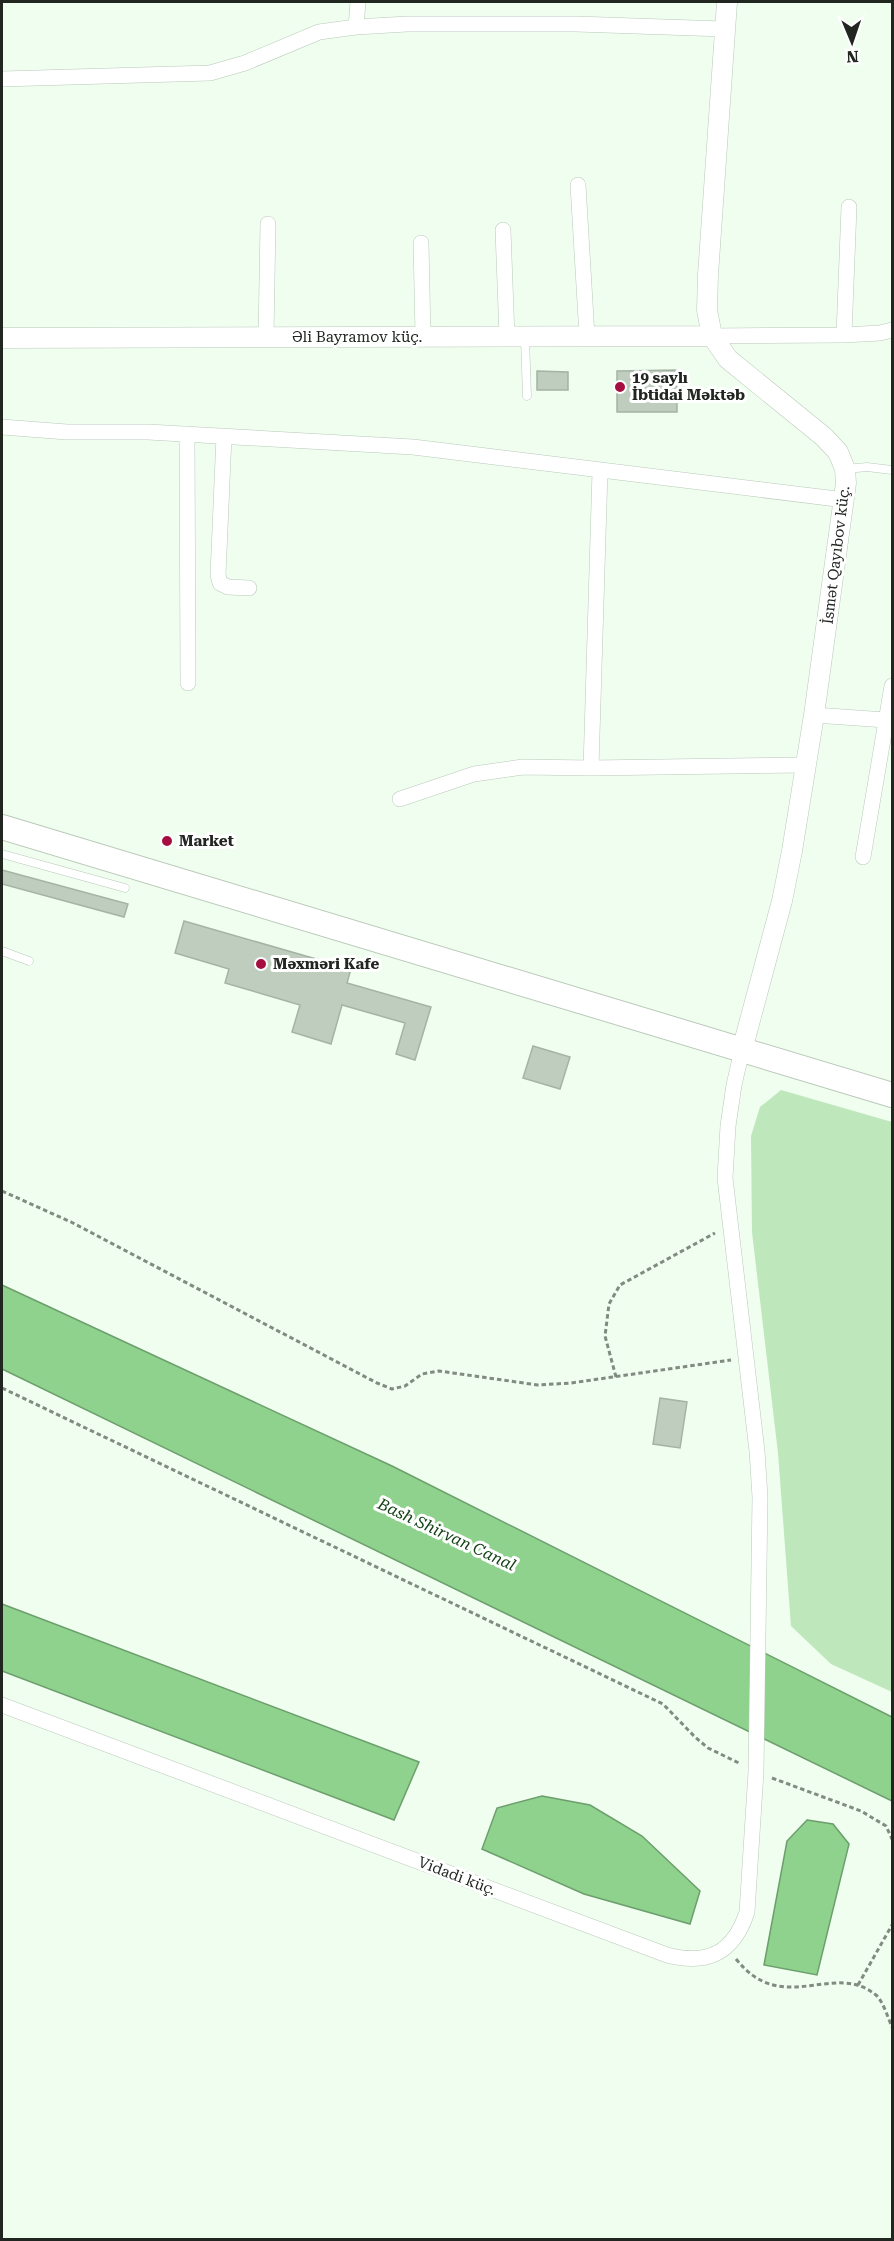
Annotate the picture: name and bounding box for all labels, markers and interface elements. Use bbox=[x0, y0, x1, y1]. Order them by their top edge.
north arrow bbox=[822, 12, 882, 72]
text: N bbox=[846, 47, 859, 66]
street label: Əli Bayramov küç. bbox=[292, 328, 422, 346]
place label: 19 saylı İbtidai Məktəb bbox=[632, 369, 745, 404]
marker: 19 saylı İbtidai Məktəb bbox=[613, 380, 627, 394]
street label: İsmət Qayıbov küç. bbox=[819, 485, 853, 625]
place label: Market bbox=[179, 832, 234, 850]
marker: Market bbox=[160, 834, 174, 848]
place label: Məxməri Kafe bbox=[273, 955, 379, 973]
marker: Məxməri Kafe bbox=[254, 957, 268, 971]
water label: Bash Shirvan Canal bbox=[374, 1494, 519, 1575]
street label: Vidadi küç. bbox=[416, 1853, 498, 1899]

